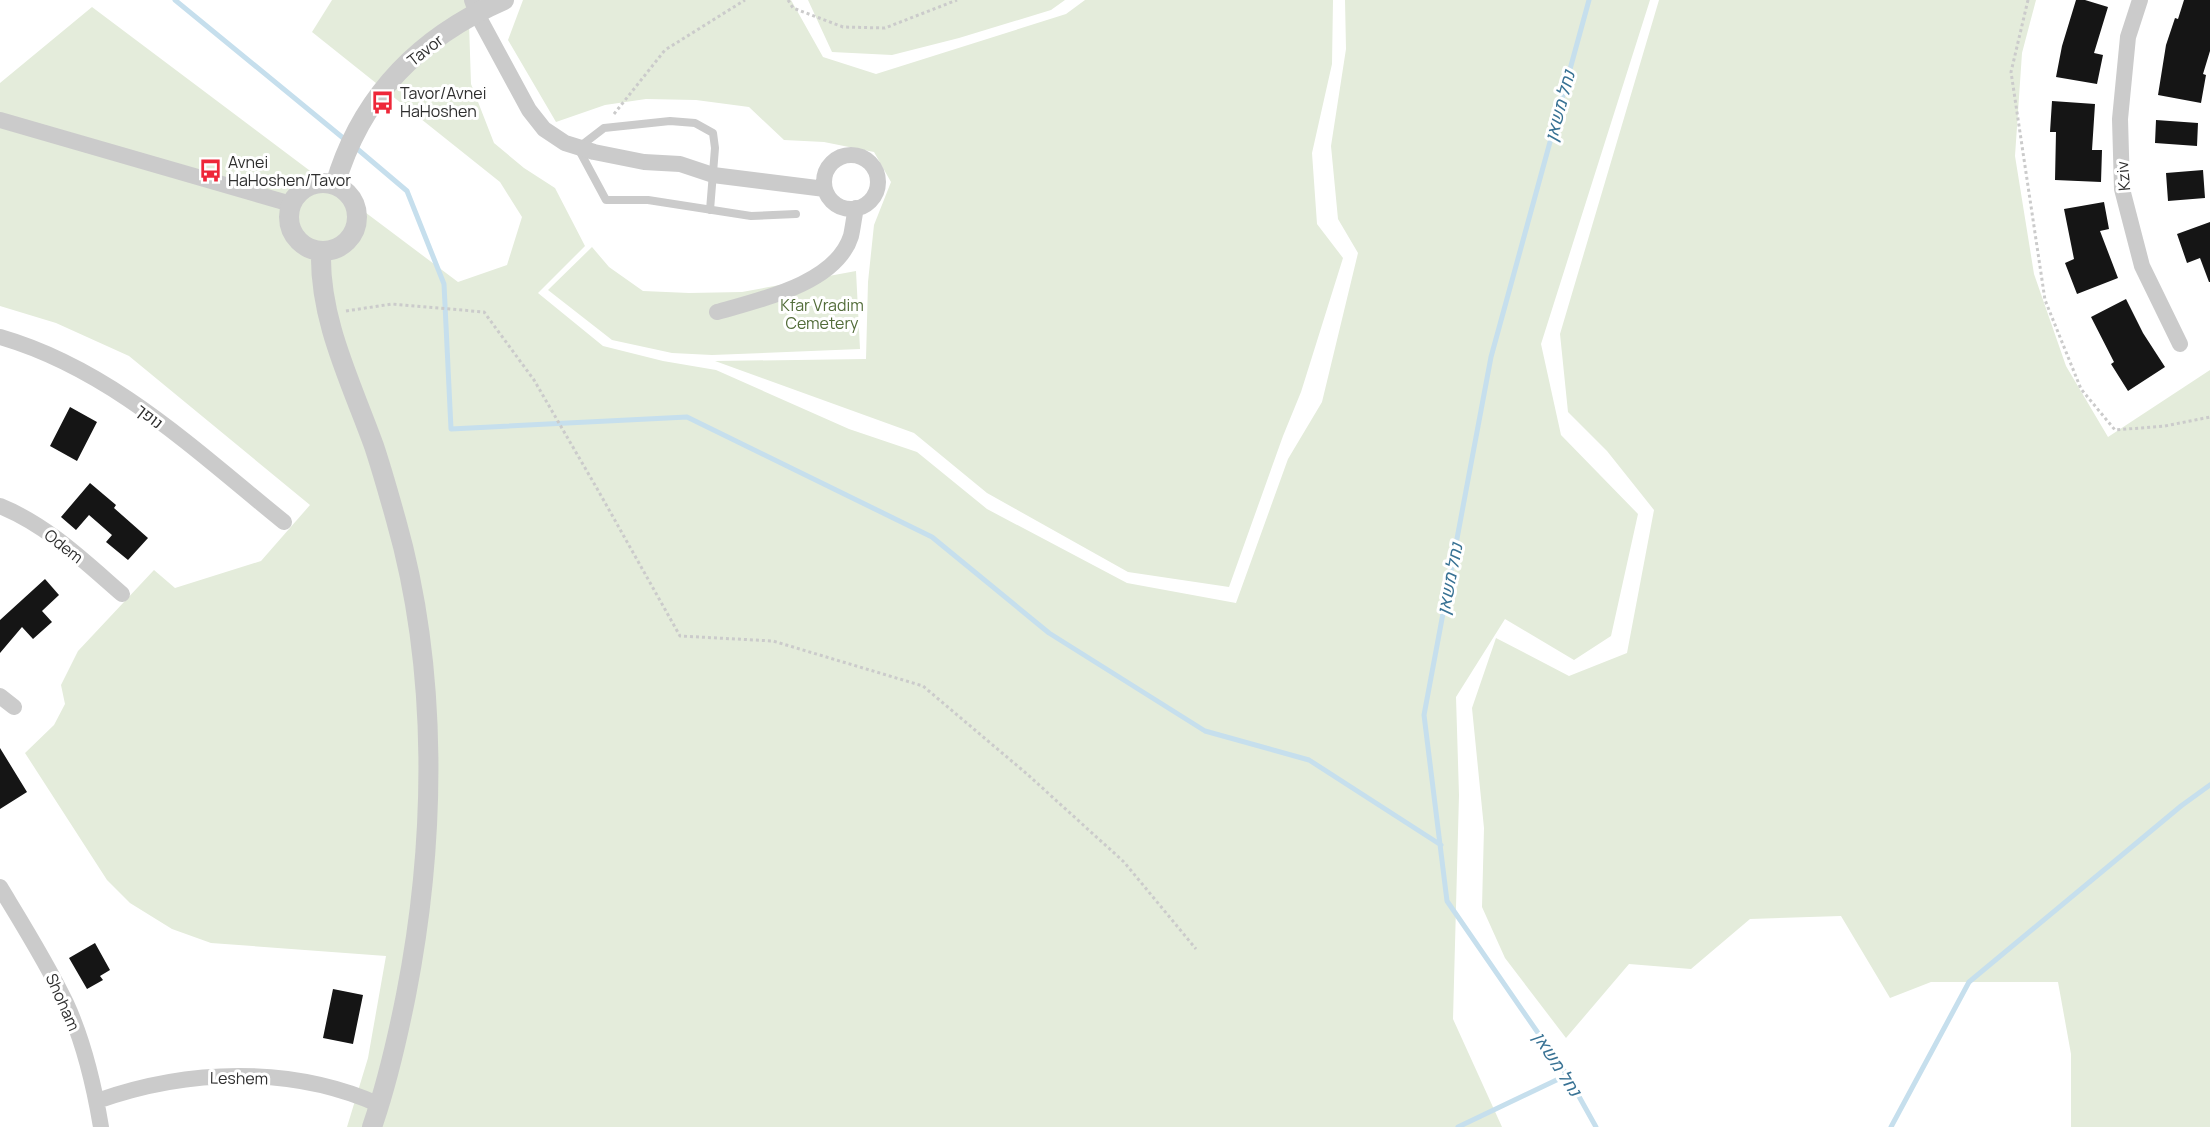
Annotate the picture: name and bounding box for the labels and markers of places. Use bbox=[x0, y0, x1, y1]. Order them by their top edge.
place label: Tavor/Avnei HaHoshen bbox=[400, 82, 486, 122]
bus stop icon: Tavor/Avnei HaHoshen bbox=[369, 89, 395, 115]
place label: Avnei HaHoshen/Tavor bbox=[228, 151, 351, 191]
bus stop icon: Avnei HaHoshen/Tavor bbox=[197, 158, 223, 184]

